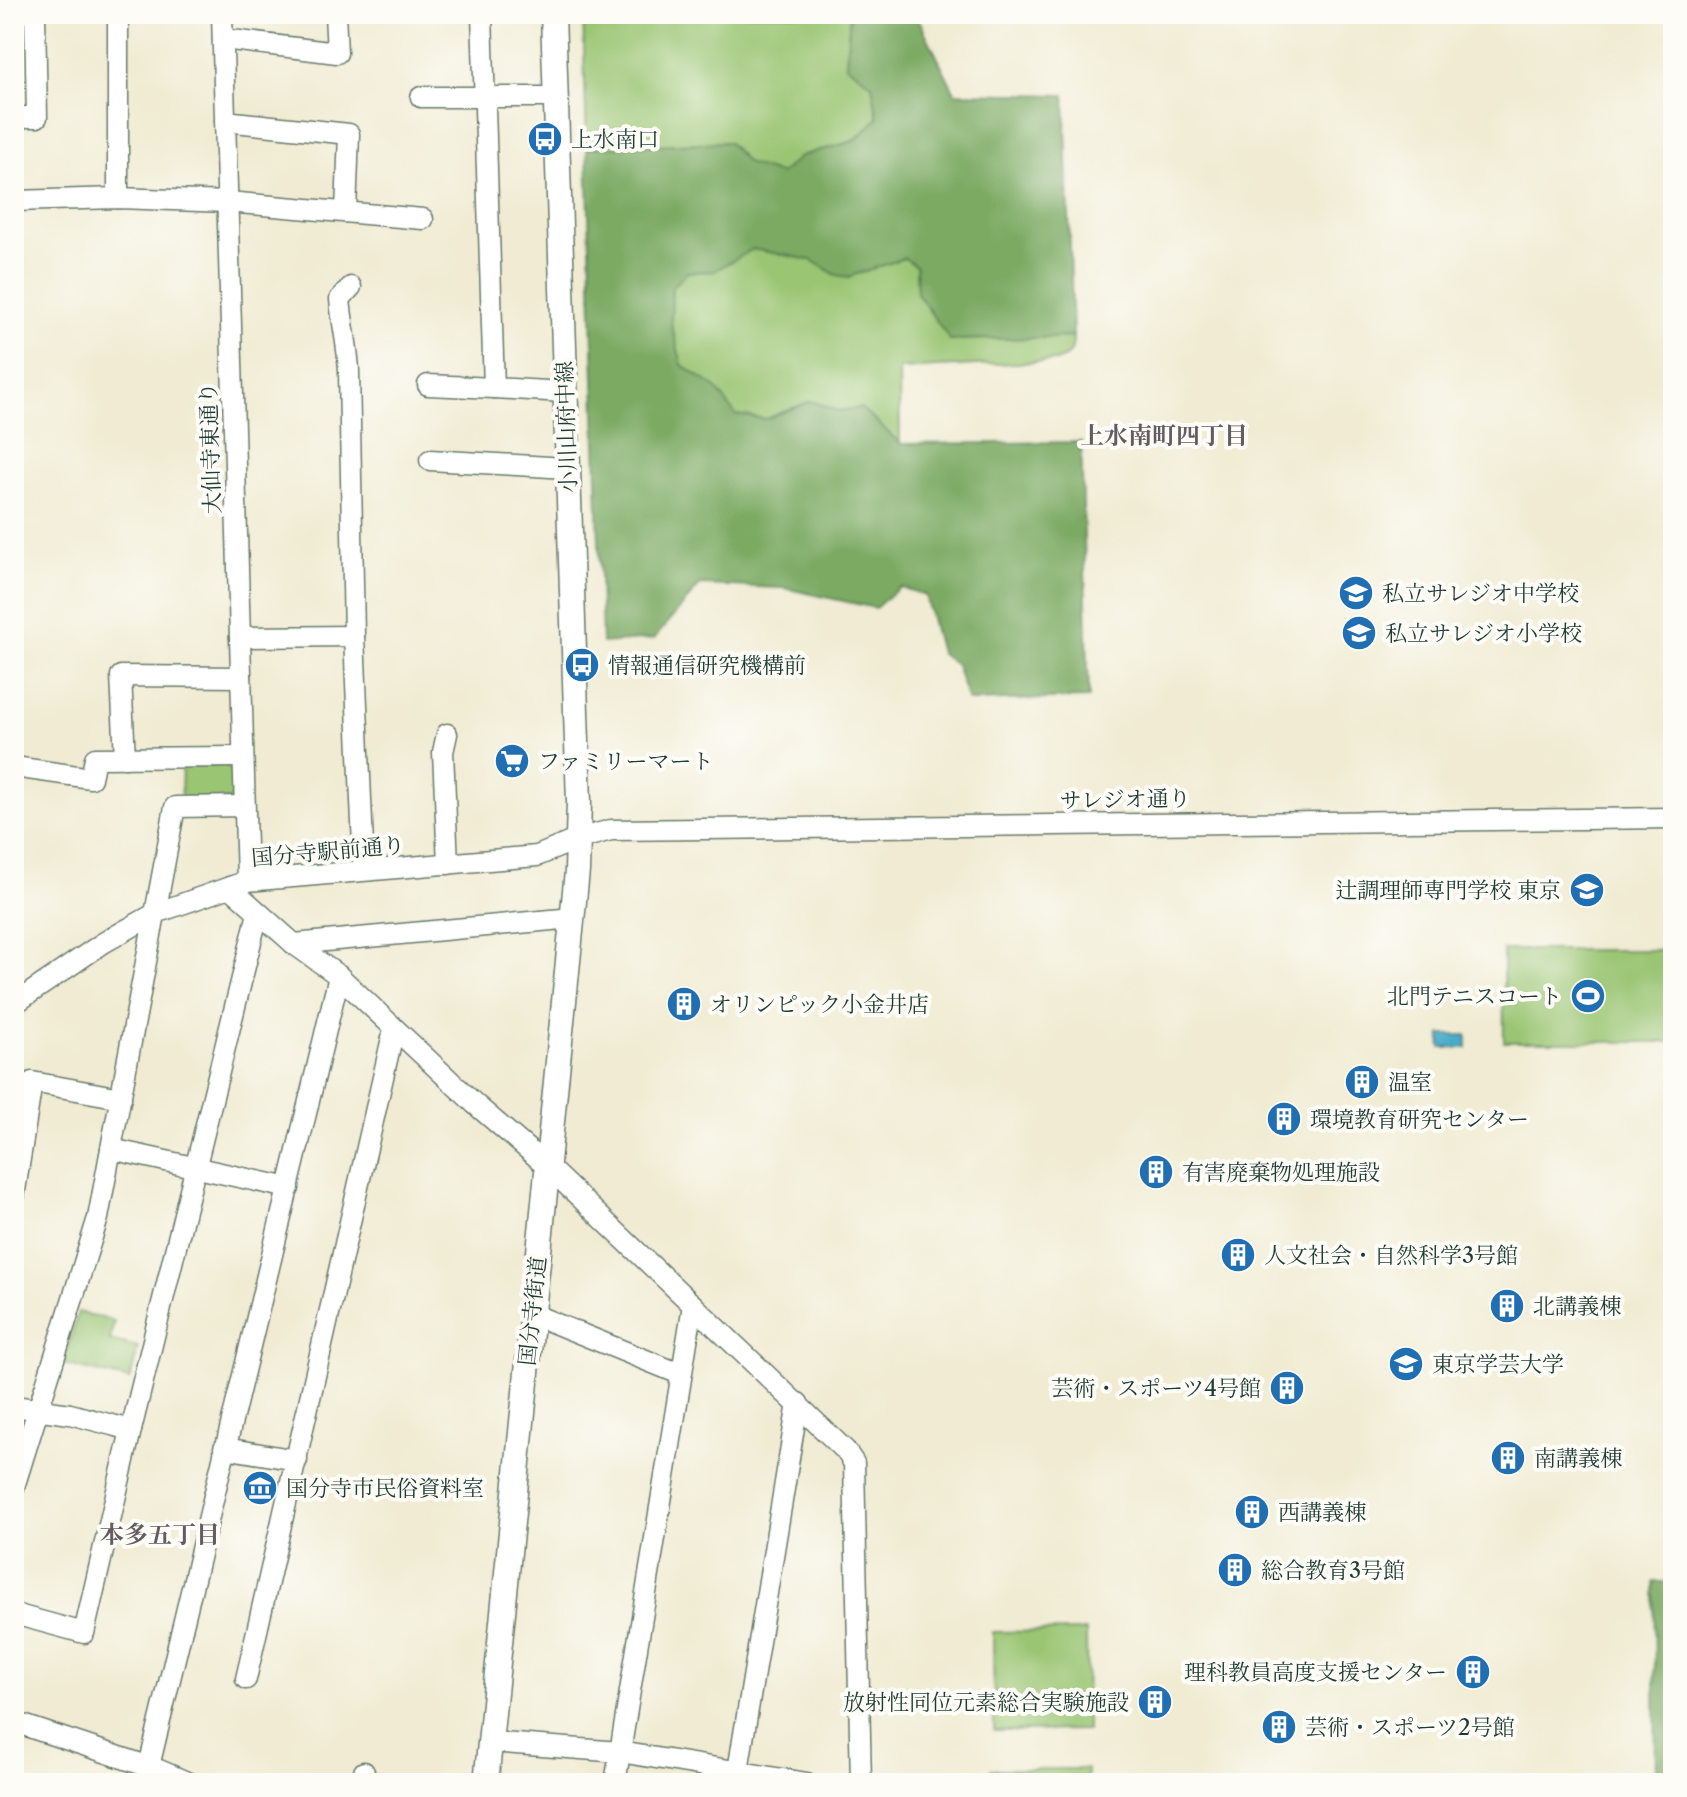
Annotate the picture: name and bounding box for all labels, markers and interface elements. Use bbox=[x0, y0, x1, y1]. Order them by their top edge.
bus stop icon: 上水南口 bbox=[526, 120, 564, 158]
place label: 上水南口 bbox=[571, 126, 659, 153]
street label: 小川山府中線 bbox=[551, 361, 582, 493]
street label: 大仙寺東通り bbox=[195, 382, 226, 514]
district label: 上水南町四丁目 bbox=[1080, 421, 1248, 450]
school or university icon: 私立サレジオ中学校 bbox=[1337, 574, 1375, 612]
place label: 私立サレジオ中学校 bbox=[1382, 580, 1579, 607]
school or university icon: 私立サレジオ小学校 bbox=[1340, 614, 1378, 652]
place label: 私立サレジオ小学校 bbox=[1385, 620, 1582, 647]
bus stop icon: 情報通信研究機構前 bbox=[563, 646, 601, 684]
place label: 情報通信研究機構前 bbox=[608, 652, 806, 679]
supermarket icon: ファミリーマート bbox=[493, 742, 531, 780]
place label: ファミリーマート bbox=[538, 748, 714, 775]
street label: サレジオ通り bbox=[1059, 785, 1191, 814]
street label: 国分寺駅前通り bbox=[250, 831, 406, 872]
school or university icon: 辻調理師専門学校 東京 bbox=[1568, 871, 1606, 909]
place label: 辻調理師専門学校 東京 bbox=[1335, 877, 1561, 904]
sports icon: 北門テニスコート bbox=[1569, 977, 1607, 1015]
place label: 北門テニスコート bbox=[1387, 983, 1562, 1010]
building icon: オリンピック小金井店 bbox=[665, 985, 703, 1023]
place label: オリンピック小金井店 bbox=[710, 991, 929, 1018]
building icon: 温室 bbox=[1343, 1063, 1381, 1101]
place label: 温室 bbox=[1388, 1069, 1432, 1096]
building icon: 環境教育研究センター bbox=[1265, 1100, 1303, 1138]
place label: 環境教育研究センター bbox=[1310, 1106, 1529, 1133]
building icon: 有害廃棄物処理施設 bbox=[1137, 1153, 1175, 1191]
place label: 有害廃棄物処理施設 bbox=[1182, 1159, 1380, 1186]
building icon: 人文社会・自然科学3号館 bbox=[1219, 1236, 1257, 1274]
place label: 人文社会・自然科学3号館 bbox=[1264, 1242, 1518, 1269]
street label: 国分寺街道 bbox=[513, 1255, 552, 1367]
building icon: 北講義棟 bbox=[1488, 1287, 1526, 1325]
place label: 北講義棟 bbox=[1533, 1293, 1621, 1320]
school or university icon: 東京学芸大学 bbox=[1387, 1345, 1425, 1383]
place label: 東京学芸大学 bbox=[1432, 1351, 1564, 1378]
building icon: 芸術・スポーツ4号館 bbox=[1268, 1369, 1306, 1407]
place label: 芸術・スポーツ4号館 bbox=[1051, 1375, 1261, 1402]
building icon: 南講義棟 bbox=[1489, 1439, 1527, 1477]
place label: 南講義棟 bbox=[1534, 1445, 1622, 1472]
museum icon: 国分寺市民俗資料室 bbox=[241, 1469, 279, 1507]
place label: 国分寺市民俗資料室 bbox=[286, 1475, 484, 1502]
building icon: 西講義棟 bbox=[1233, 1493, 1271, 1531]
place label: 西講義棟 bbox=[1278, 1499, 1366, 1526]
district label: 本多五丁目 bbox=[100, 1520, 220, 1549]
building icon: 総合教育3号館 bbox=[1216, 1551, 1254, 1589]
place label: 総合教育3号館 bbox=[1261, 1557, 1405, 1584]
building icon: 理科教員高度支援センター bbox=[1454, 1653, 1492, 1691]
place label: 理科教員高度支援センター bbox=[1184, 1659, 1447, 1686]
building icon: 放射性同位元素総合実験施設 bbox=[1136, 1683, 1174, 1721]
place label: 放射性同位元素総合実験施設 bbox=[843, 1689, 1129, 1716]
building icon: 芸術・スポーツ2号館 bbox=[1260, 1708, 1298, 1746]
place label: 芸術・スポーツ2号館 bbox=[1305, 1714, 1515, 1741]

